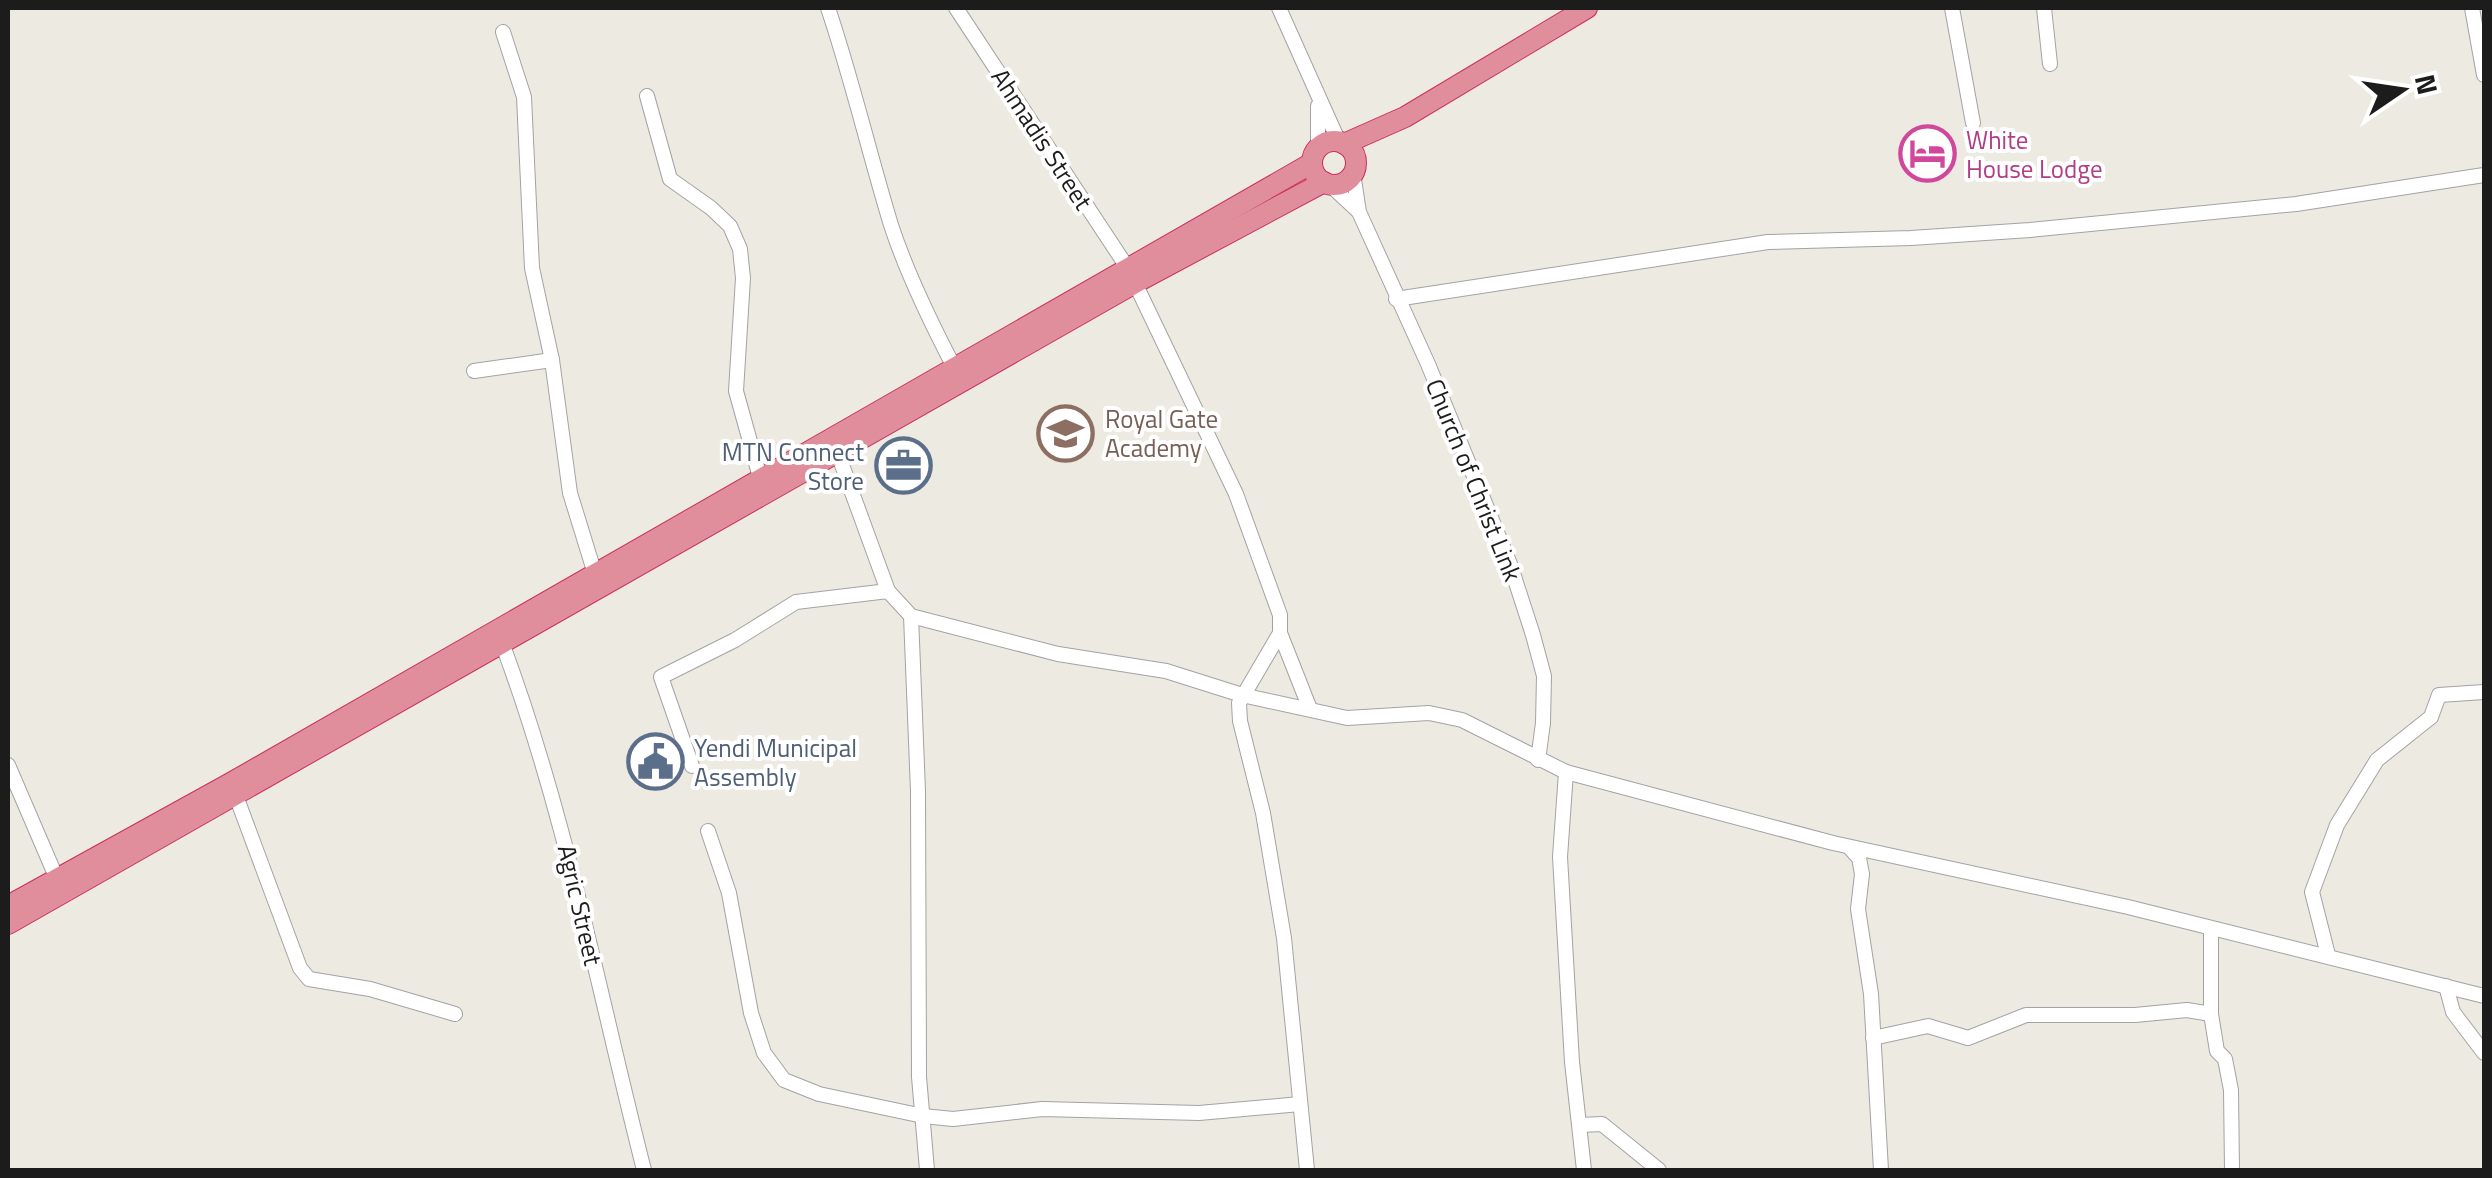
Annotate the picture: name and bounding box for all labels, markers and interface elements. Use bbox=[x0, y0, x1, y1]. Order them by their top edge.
north arrow bbox=[2352, 40, 2452, 140]
street label: Ahmadis Street bbox=[982, 61, 1102, 217]
text: N bbox=[2404, 70, 2450, 99]
place label: White House Lodge bbox=[1966, 121, 2103, 188]
hotel icon: White House Lodge bbox=[1897, 124, 1957, 184]
street label: Church of Christ Link bbox=[1416, 373, 1532, 587]
place label: Royal Gate Academy bbox=[1105, 400, 1218, 467]
school or university icon: Royal Gate Academy bbox=[1036, 403, 1096, 463]
place label: MTN Connect Store bbox=[722, 433, 864, 500]
office icon: MTN Connect Store bbox=[873, 436, 933, 496]
place label: Yendi Municipal Assembly bbox=[694, 729, 857, 796]
public building icon: Yendi Municipal Assembly bbox=[625, 732, 685, 792]
street label: Agric Street bbox=[548, 841, 612, 969]

